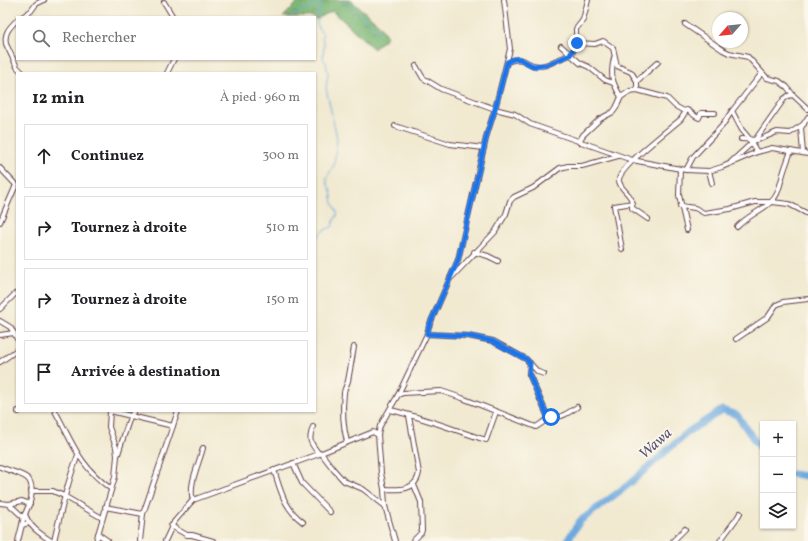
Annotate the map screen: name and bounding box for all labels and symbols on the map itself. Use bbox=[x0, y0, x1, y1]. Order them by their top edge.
north arrow bbox=[712, 12, 748, 48]
route end bbox=[568, 34, 586, 52]
route start bbox=[542, 408, 560, 426]
water label: Wawa bbox=[635, 424, 677, 465]

